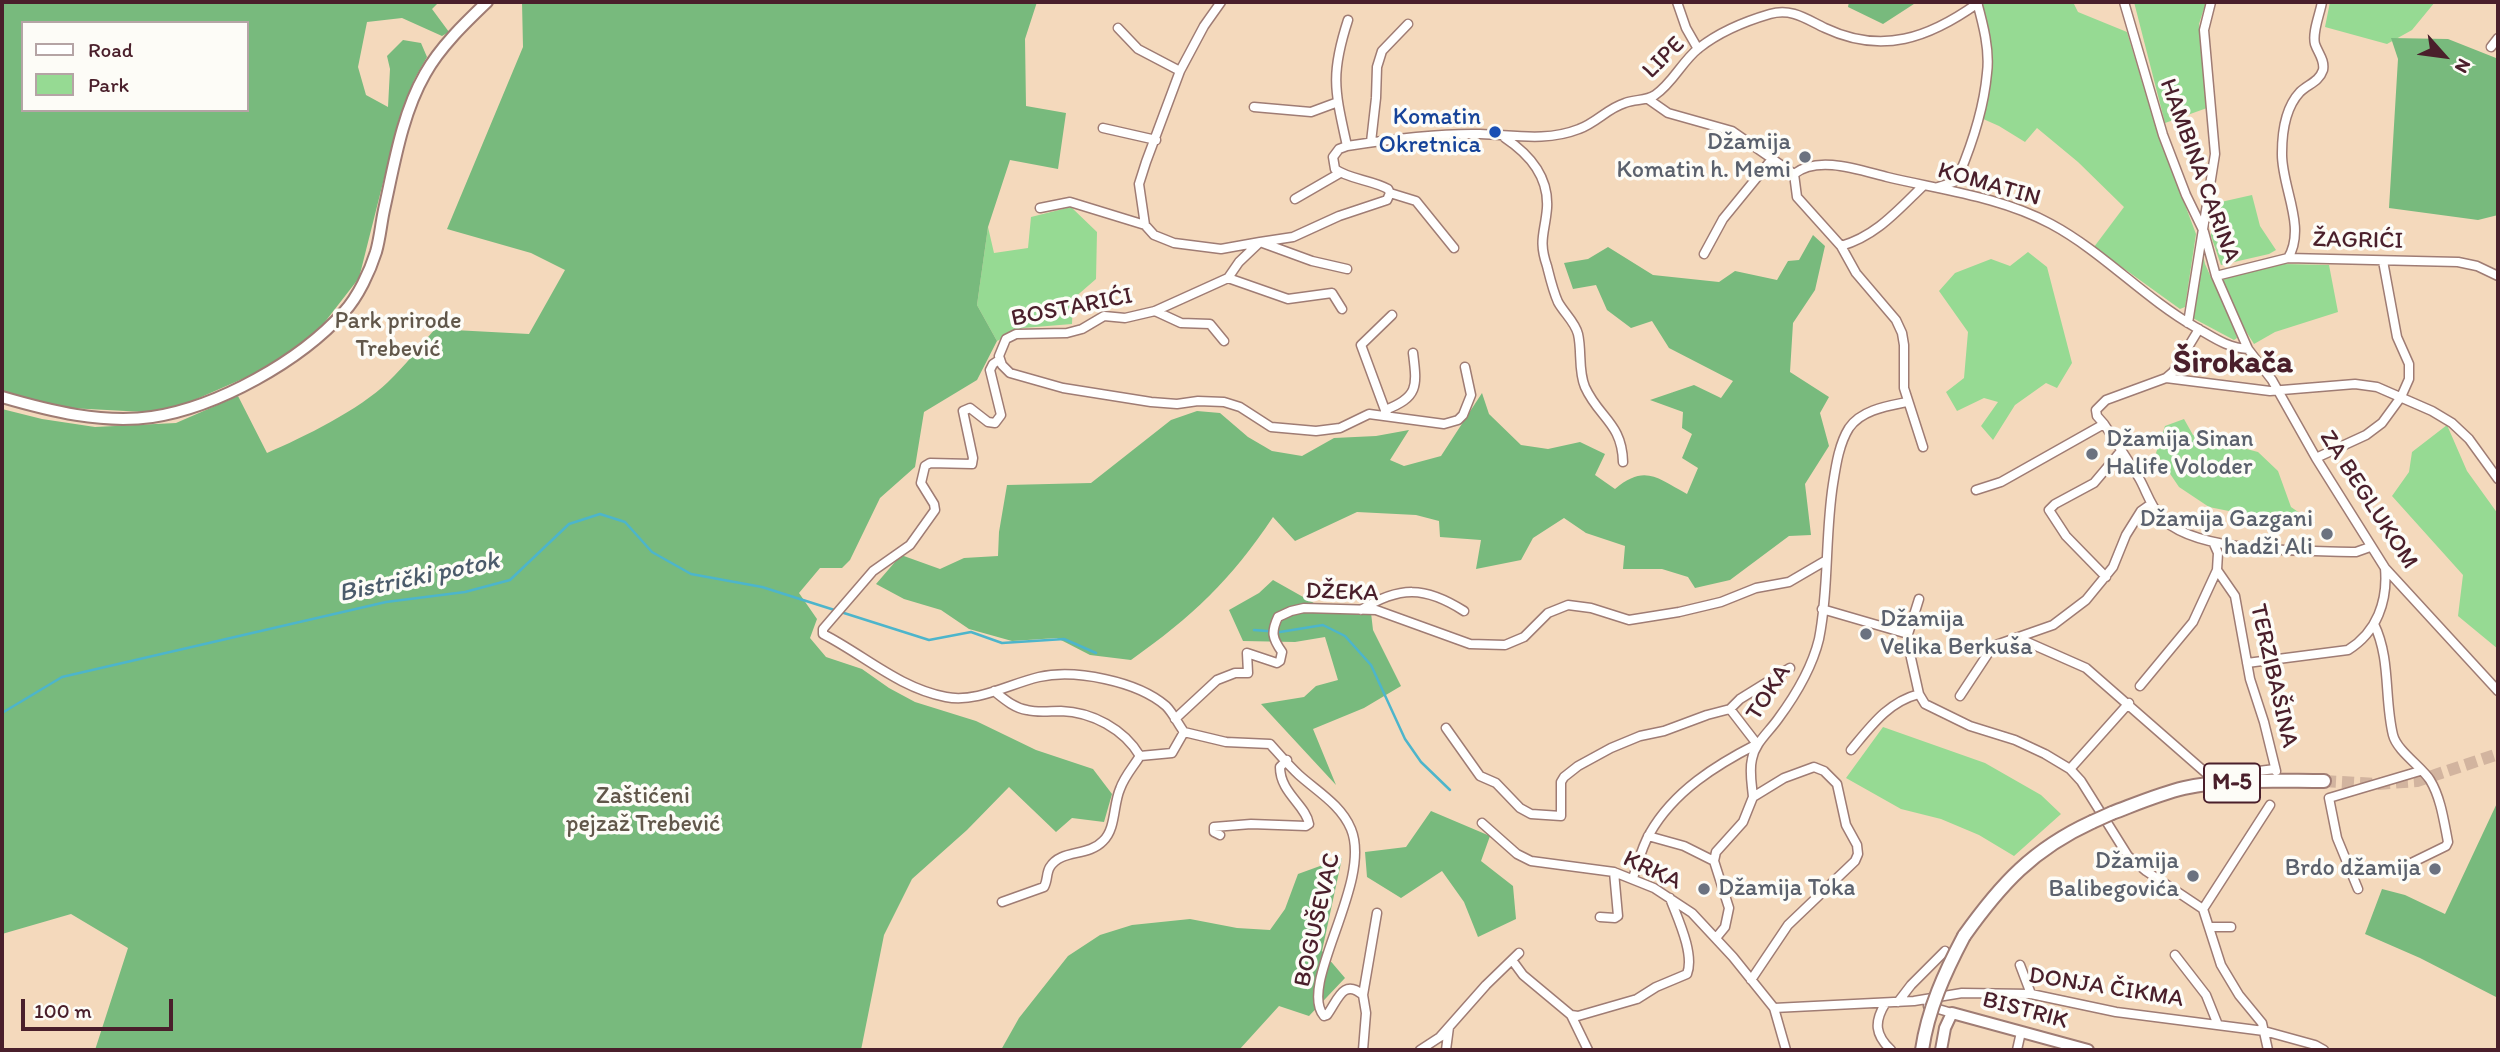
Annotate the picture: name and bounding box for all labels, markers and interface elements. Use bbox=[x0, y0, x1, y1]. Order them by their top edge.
legend bbox=[21, 21, 248, 112]
north arrow bbox=[2409, 21, 2479, 91]
street label: LIPE bbox=[1637, 31, 1691, 85]
text: Road bbox=[88, 37, 133, 62]
text: N bbox=[2450, 55, 2476, 77]
text: Park bbox=[88, 72, 129, 97]
street label: HAMBINA CARINA bbox=[2152, 75, 2246, 267]
place label: Komatin Okretnica bbox=[1379, 104, 1481, 160]
marker: Komatin Okretnica bbox=[1487, 124, 1503, 140]
place label: Džamija Komatin h. Memi bbox=[1617, 129, 1791, 185]
marker: Džamija Komatin h. Memi bbox=[1797, 149, 1813, 165]
street label: KOMATIN bbox=[1934, 157, 2044, 213]
street label: ŽAGRIĆI bbox=[2312, 226, 2404, 256]
street label: BOSTARIĆI bbox=[1009, 282, 1135, 334]
park label: Park prirode Trebević bbox=[334, 308, 462, 364]
district label: Širokača bbox=[2173, 345, 2293, 383]
street label: ZA BEGLUKOM bbox=[2312, 425, 2424, 575]
place label: Džamija Sinan Halife Voloder bbox=[2106, 426, 2253, 482]
marker: Džamija Sinan Halife Voloder bbox=[2084, 446, 2100, 462]
place label: Džamija Gazgani hadži Ali bbox=[2139, 506, 2313, 562]
marker: Džamija Gazgani hadži Ali bbox=[2319, 526, 2335, 542]
water label: Bistrički potok bbox=[336, 546, 502, 610]
street label: DŽEKA bbox=[1305, 577, 1379, 609]
street label: TERZIBAŠINA bbox=[2243, 601, 2303, 751]
place label: Džamija Velika Berkuša bbox=[1880, 606, 2033, 662]
marker: Džamija Velika Berkuša bbox=[1858, 626, 1874, 642]
street label: TOKA bbox=[1740, 660, 1798, 726]
road number: M-5 bbox=[2204, 764, 2260, 803]
park label: Zaštićeni pejzaž Trebević bbox=[566, 783, 720, 839]
street label: KRKA bbox=[1618, 845, 1686, 897]
place label: Džamija Balibegovića bbox=[2048, 848, 2179, 904]
street label: BOGUŠEVAC bbox=[1289, 850, 1347, 990]
place label: Brdo džamija bbox=[2285, 855, 2421, 883]
marker: Brdo džamija bbox=[2427, 861, 2443, 877]
marker: Džamija Balibegovića bbox=[2185, 868, 2201, 884]
place label: Džamija Toka bbox=[1718, 875, 1855, 903]
marker: Džamija Toka bbox=[1696, 881, 1712, 897]
street label: DONJA ČIKMA bbox=[2026, 962, 2186, 1014]
scale bar bbox=[24, 986, 177, 1030]
street label: BISTRIK bbox=[1979, 986, 2071, 1036]
text: 100 m bbox=[34, 998, 92, 1023]

